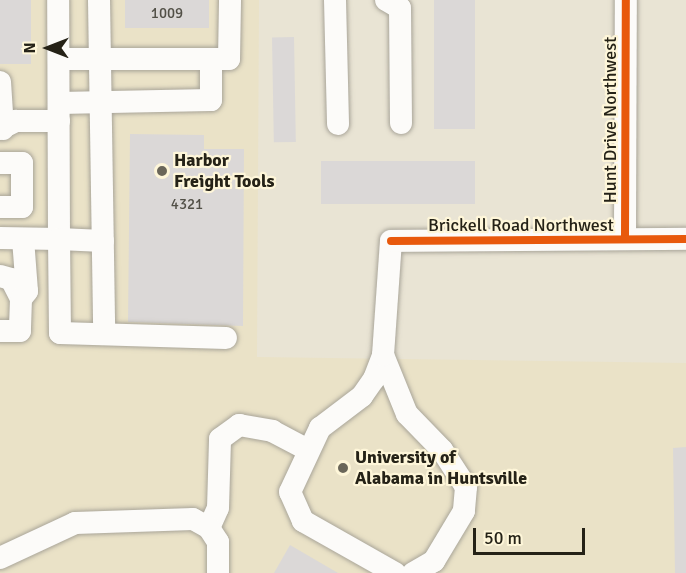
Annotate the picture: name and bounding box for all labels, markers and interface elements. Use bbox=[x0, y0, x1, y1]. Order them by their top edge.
house number: 1009 bbox=[151, 5, 183, 23]
north arrow bbox=[18, 18, 78, 78]
street label: Hunt Drive Northwest bbox=[599, 37, 621, 203]
text: N bbox=[20, 42, 40, 54]
place label: Harbor Freight Tools bbox=[174, 150, 275, 192]
marker: Harbor Freight Tools bbox=[155, 164, 169, 178]
house number: 4321 bbox=[171, 196, 203, 214]
street label: Brickell Road Northwest bbox=[428, 214, 614, 236]
place label: University of Alabama in Huntsville bbox=[355, 447, 527, 490]
marker: University of Alabama in Huntsville bbox=[336, 461, 350, 475]
scale bar bbox=[476, 516, 588, 554]
text: 50 m bbox=[484, 527, 522, 549]

